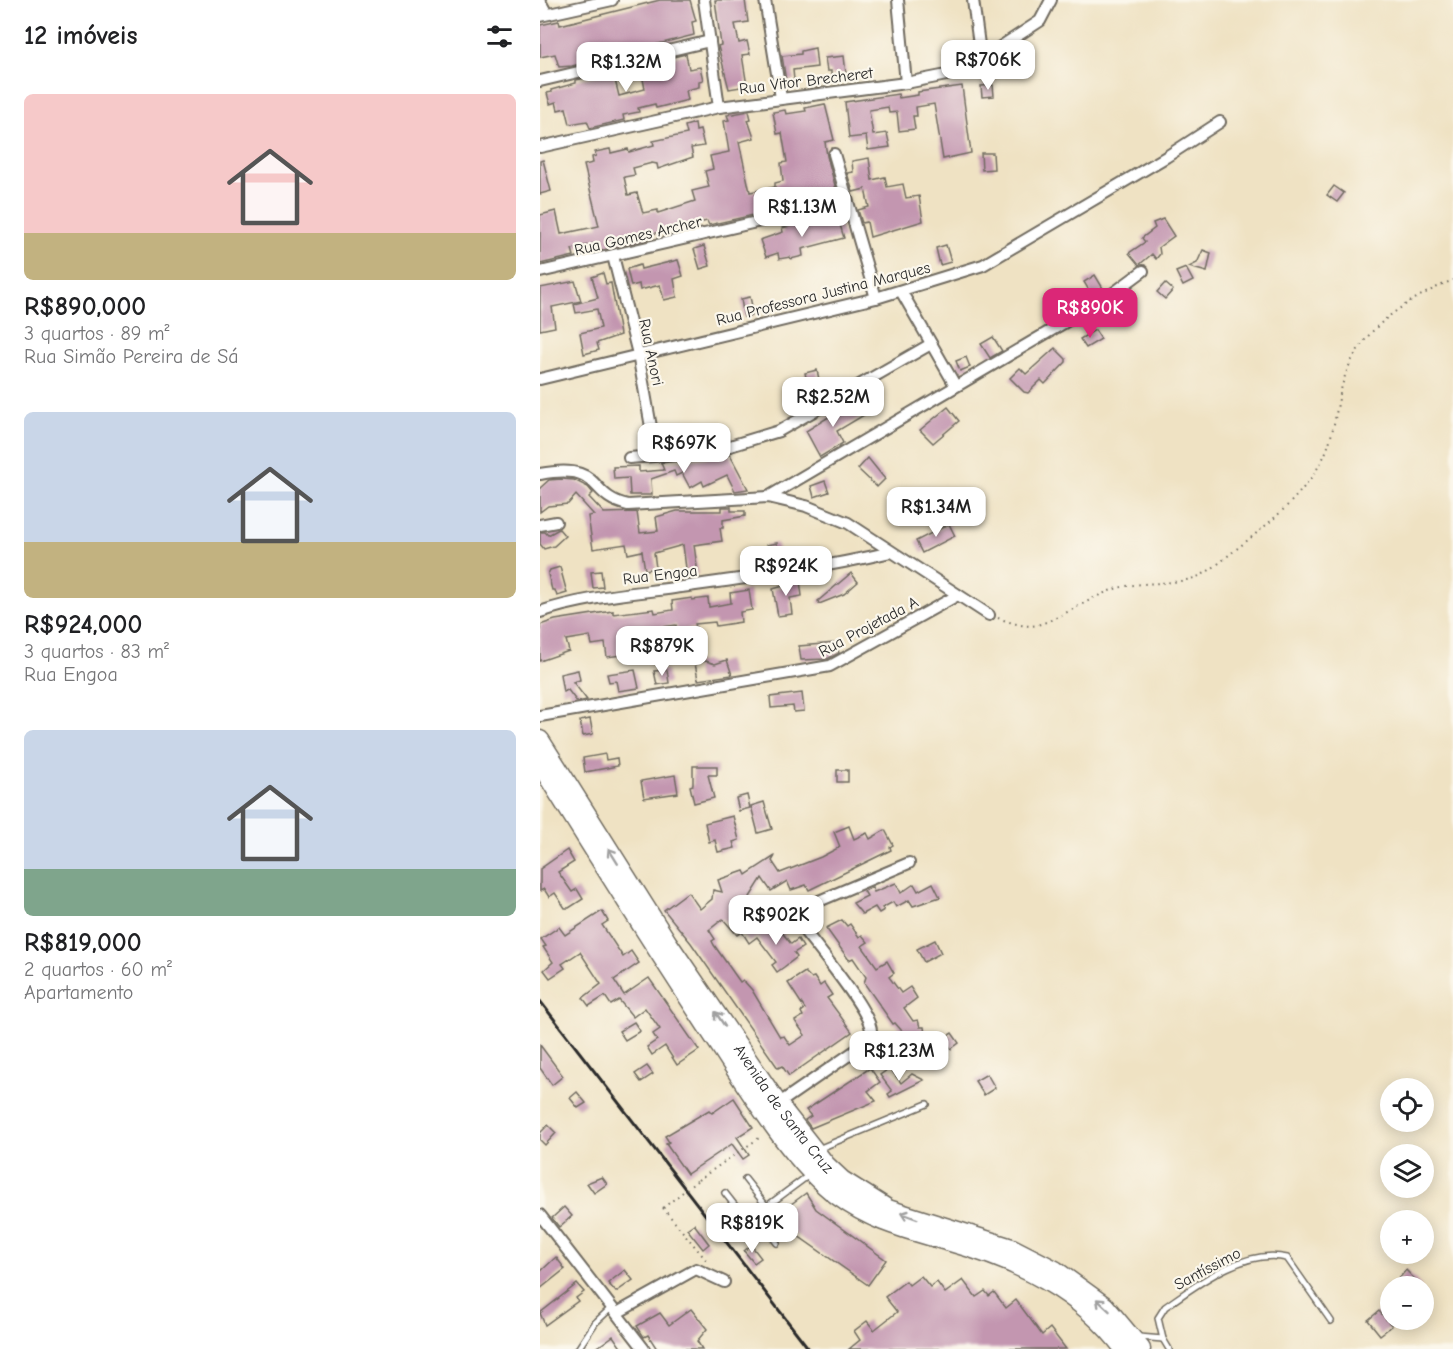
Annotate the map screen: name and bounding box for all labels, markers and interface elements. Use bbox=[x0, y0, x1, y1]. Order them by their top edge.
icon: filters bbox=[483, 20, 516, 53]
text: 12 imóveis bbox=[24, 21, 138, 51]
pin: R$706K bbox=[939, 40, 1037, 91]
pin: R$1.32M bbox=[571, 42, 681, 93]
text: R$706K bbox=[955, 48, 1021, 71]
text: R$1.32M bbox=[590, 50, 662, 73]
street label: Rua Vitor Brecheret bbox=[738, 64, 874, 98]
icon: home bbox=[216, 133, 324, 241]
pin: R$1.13M bbox=[747, 187, 857, 238]
text: R$1.13M bbox=[767, 195, 837, 218]
street label: Rua Gomes Archer bbox=[573, 212, 704, 259]
street label: Rua Professora Justina Marques bbox=[714, 259, 932, 329]
pin: R$890K bbox=[1041, 288, 1139, 339]
text: R$890,000 bbox=[24, 292, 146, 322]
text: R$890K bbox=[1056, 296, 1124, 319]
street label: Rua Anori bbox=[635, 317, 667, 387]
text: 3 quartos · 89 m² bbox=[24, 322, 170, 345]
text: Rua Simão Pereira de Sá bbox=[24, 345, 239, 368]
pin: R$2.52M bbox=[778, 377, 888, 428]
text: R$2.52M bbox=[796, 385, 870, 408]
pin: R$697K bbox=[635, 423, 733, 474]
text: R$697K bbox=[652, 431, 716, 454]
icon: home bbox=[216, 451, 324, 559]
pin: R$1.34M bbox=[881, 487, 991, 538]
text: R$1.34M bbox=[901, 495, 971, 518]
pin: R$924K bbox=[737, 546, 835, 597]
text: R$924K bbox=[754, 554, 818, 577]
street label: Rua Engoa bbox=[622, 561, 698, 588]
street label: Rua Projetada A bbox=[816, 593, 921, 661]
text: R$924,000 bbox=[24, 610, 142, 640]
pin: R$879K bbox=[613, 626, 711, 677]
text: R$879K bbox=[630, 634, 694, 657]
text: 3 quartos · 83 m² bbox=[24, 640, 169, 663]
text: Rua Engoa bbox=[24, 663, 118, 686]
icon: home bbox=[216, 769, 324, 877]
one-way arrow bbox=[607, 848, 619, 865]
pin: R$902K bbox=[727, 895, 825, 946]
text: R$902K bbox=[743, 903, 809, 926]
text: R$819,000 bbox=[24, 928, 142, 958]
text: 2 quartos · 60 m² bbox=[24, 958, 172, 981]
text: Apartamento bbox=[24, 981, 133, 1004]
one-way arrow bbox=[714, 1012, 726, 1028]
pin: R$1.23M bbox=[844, 1031, 954, 1082]
text: R$1.23M bbox=[863, 1039, 935, 1062]
street label: Avenida de Santa Cruz bbox=[730, 1041, 837, 1177]
map controls bbox=[1380, 1078, 1434, 1330]
button: locate bbox=[1380, 1078, 1434, 1132]
button: layers bbox=[1380, 1144, 1434, 1198]
pin: R$819K bbox=[703, 1203, 801, 1254]
one-way arrow bbox=[900, 1210, 919, 1221]
button: + bbox=[1380, 1210, 1434, 1264]
text: R$819K bbox=[720, 1211, 784, 1234]
street label: Santíssimo bbox=[1171, 1244, 1244, 1294]
button: − bbox=[1380, 1276, 1434, 1330]
one-way arrow bbox=[1096, 1298, 1111, 1312]

